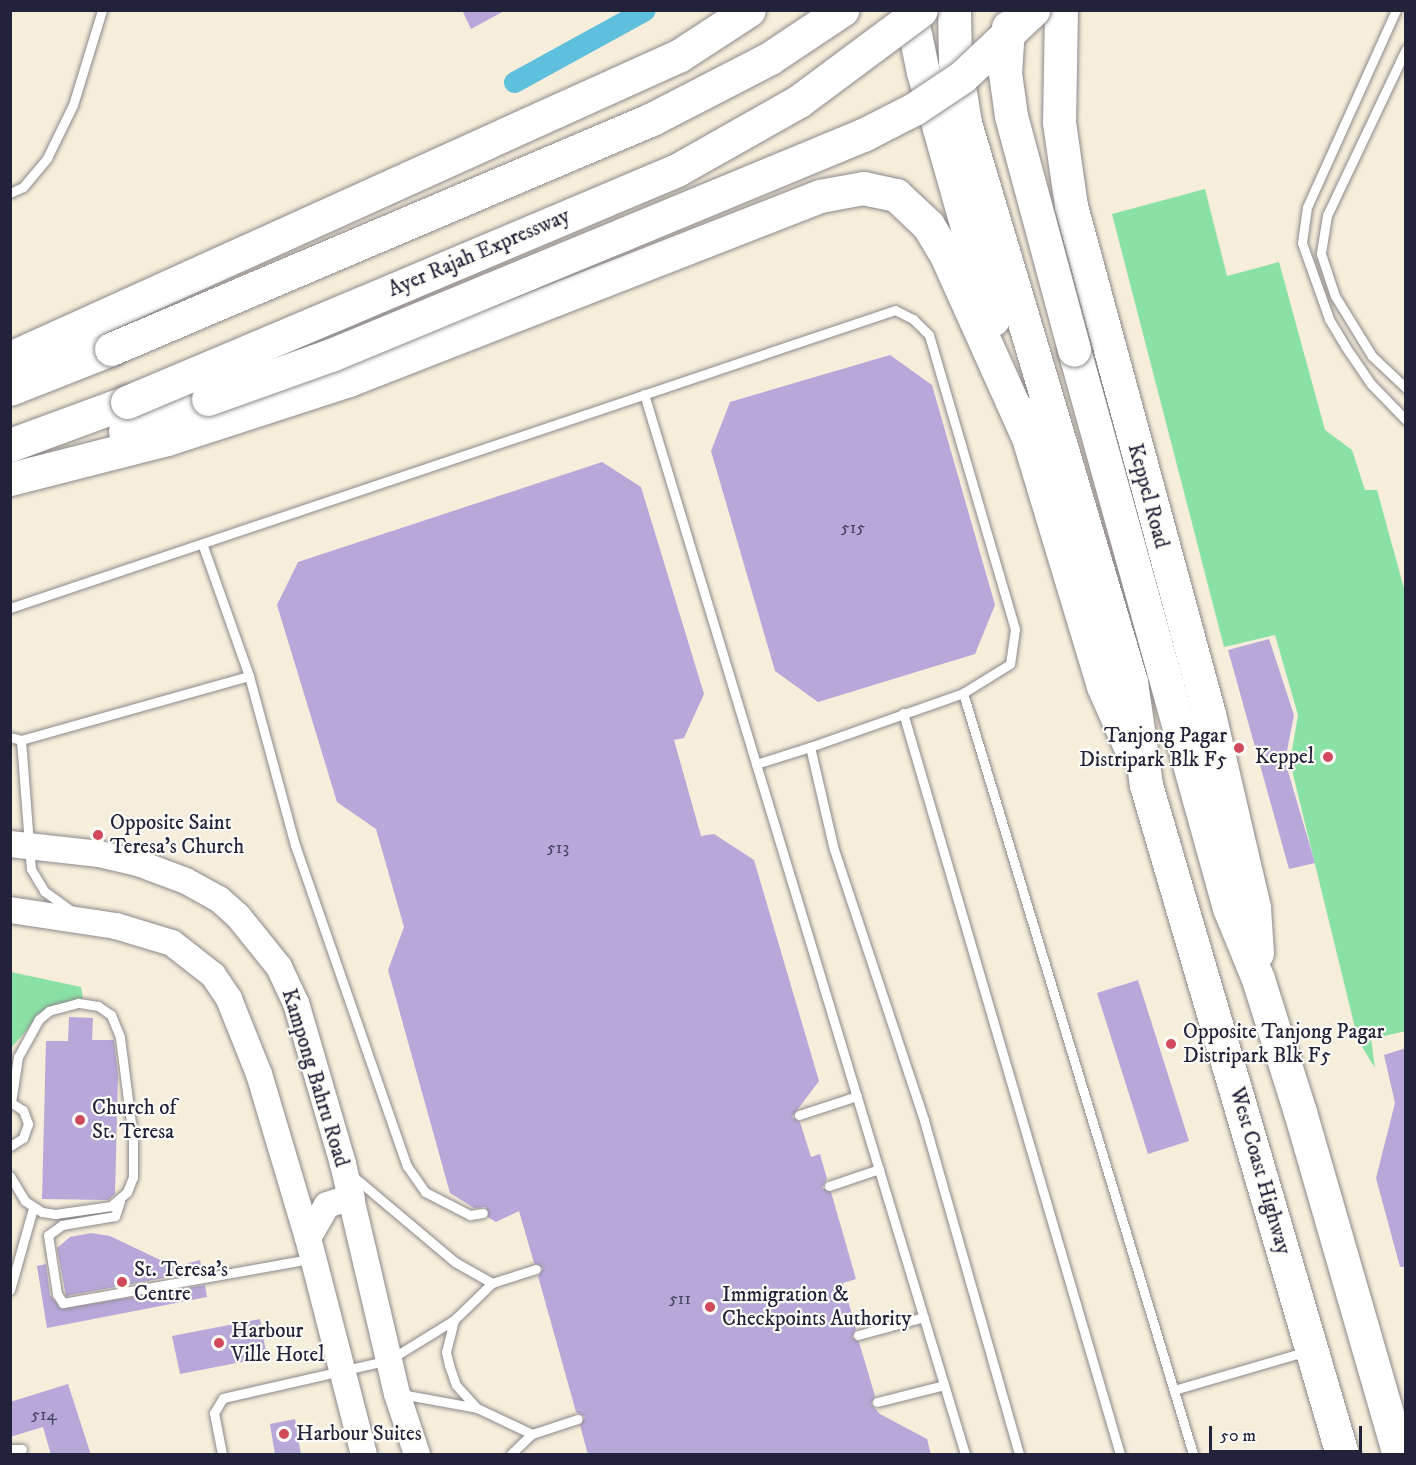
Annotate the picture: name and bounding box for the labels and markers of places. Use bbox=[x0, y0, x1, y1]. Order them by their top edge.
place label: Tanjong Pagar Distripark Blk F5 bbox=[1079, 723, 1227, 773]
marker: Tanjong Pagar Distripark Blk F5 bbox=[1232, 741, 1246, 755]
place label: Keppel bbox=[1255, 744, 1314, 770]
marker: Keppel bbox=[1319, 748, 1337, 766]
place label: Opposite Saint Teresa's Church bbox=[110, 810, 244, 860]
marker: Opposite Saint Teresa's Church bbox=[91, 828, 105, 842]
place label: Opposite Tanjong Pagar Distripark Blk F5 bbox=[1183, 1019, 1384, 1069]
marker: Opposite Tanjong Pagar Distripark Blk F5 bbox=[1164, 1037, 1178, 1051]
place label: Church of St. Teresa bbox=[92, 1095, 176, 1145]
marker: Church of St. Teresa bbox=[73, 1113, 87, 1127]
place label: St. Teresa's Centre bbox=[134, 1257, 228, 1307]
marker: St. Teresa's Centre bbox=[115, 1275, 129, 1289]
place label: Immigration & Checkpoints Authority bbox=[722, 1282, 911, 1332]
marker: Immigration & Checkpoints Authority bbox=[703, 1300, 717, 1314]
place label: Harbour Ville Hotel bbox=[231, 1318, 325, 1368]
marker: Harbour Ville Hotel bbox=[212, 1336, 226, 1350]
place label: Harbour Suites bbox=[296, 1421, 422, 1447]
marker: Harbour Suites bbox=[277, 1427, 291, 1441]

